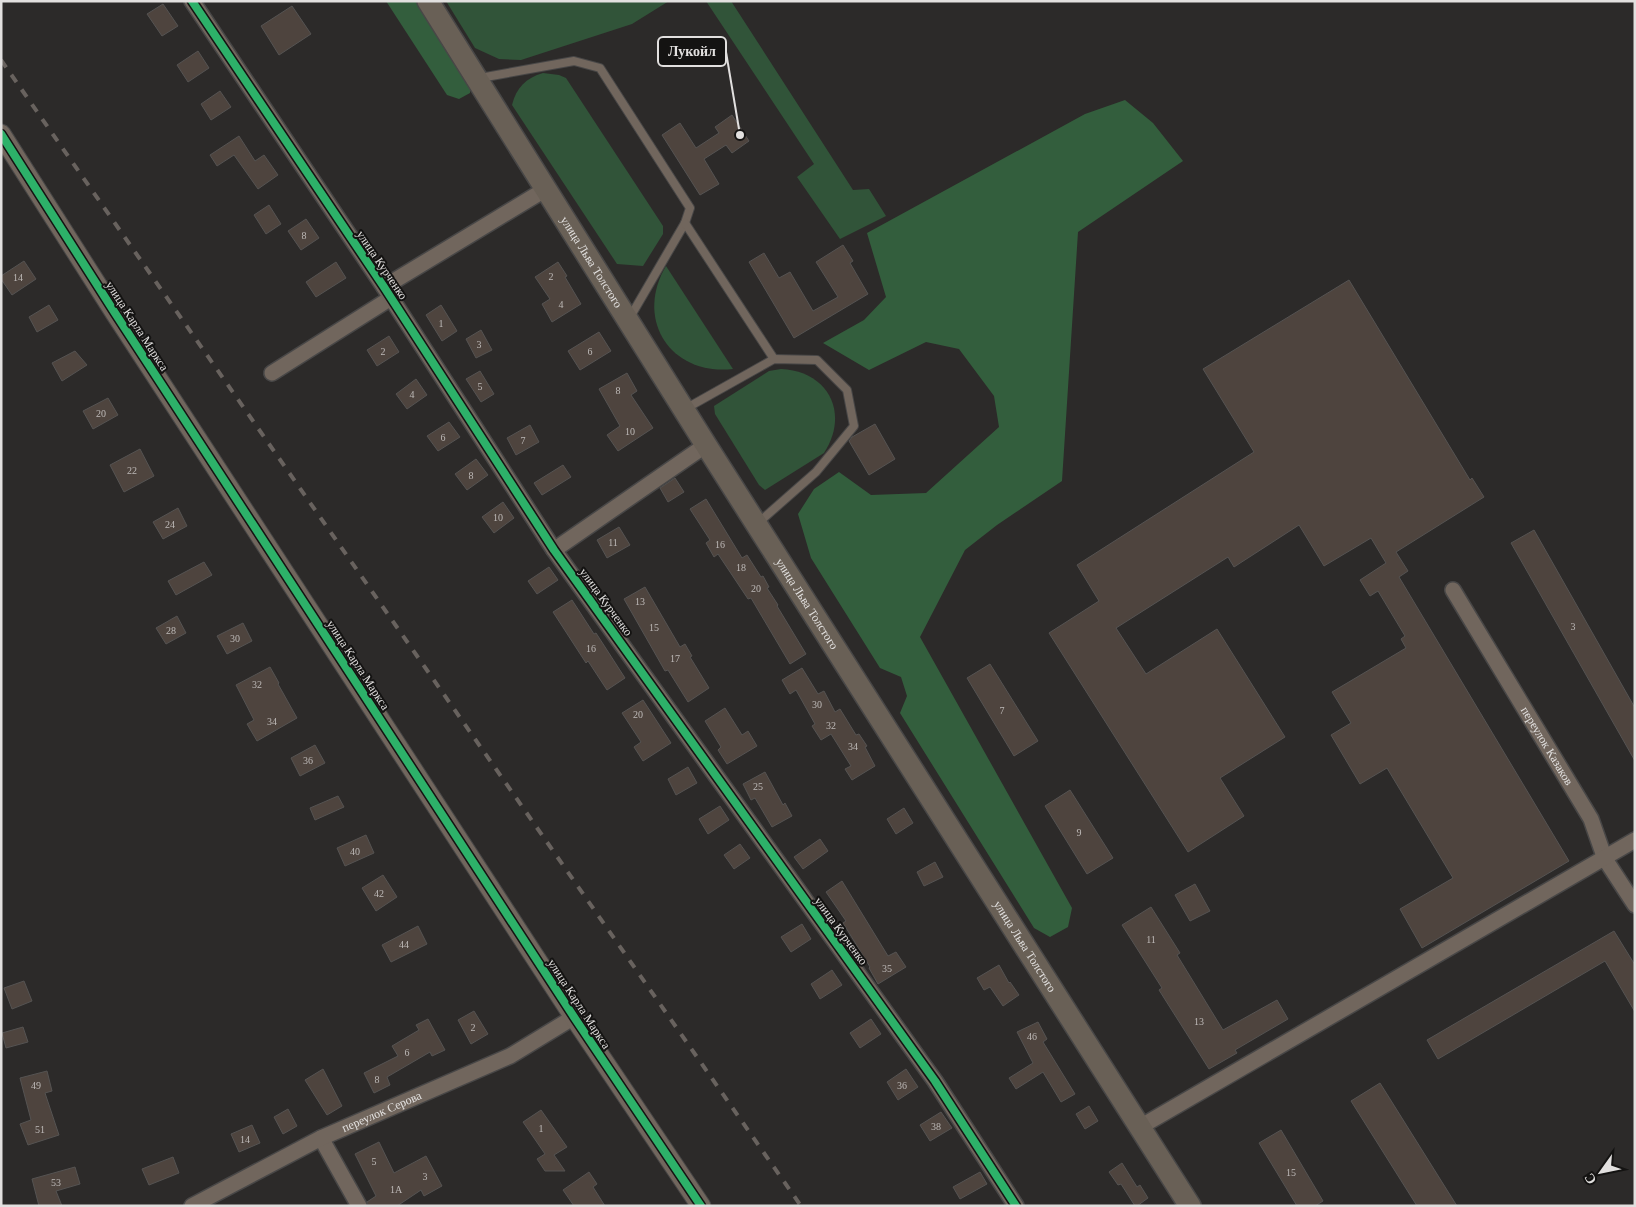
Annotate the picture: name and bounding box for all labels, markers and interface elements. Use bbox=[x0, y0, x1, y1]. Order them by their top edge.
callout: Лукойл bbox=[658, 37, 726, 66]
text: Лукойл bbox=[668, 44, 716, 59]
street label: улица Льва Толстого bbox=[558, 214, 625, 310]
street label: улица Курченко bbox=[354, 228, 410, 302]
house number: 8 bbox=[302, 230, 307, 241]
house number: 2 bbox=[549, 271, 554, 282]
house number: 14 bbox=[13, 272, 23, 283]
street label: улица Карла Маркса bbox=[103, 278, 172, 374]
house number: 4 bbox=[559, 299, 564, 310]
house number: 1 bbox=[439, 318, 444, 329]
house number: 3 bbox=[477, 339, 482, 350]
house number: 2 bbox=[381, 346, 386, 357]
house number: 6 bbox=[588, 346, 593, 357]
house number: 5 bbox=[478, 381, 483, 392]
house number: 8 bbox=[616, 385, 621, 396]
house number: 4 bbox=[410, 389, 415, 400]
house number: 20 bbox=[96, 408, 106, 419]
house number: 10 bbox=[625, 426, 635, 437]
house number: 6 bbox=[441, 432, 446, 443]
house number: 7 bbox=[521, 435, 526, 446]
house number: 22 bbox=[127, 465, 137, 476]
house number: 8 bbox=[469, 470, 474, 481]
house number: 10 bbox=[493, 512, 503, 523]
house number: 24 bbox=[165, 519, 175, 530]
house number: 11 bbox=[608, 537, 618, 548]
house number: 16 bbox=[715, 539, 725, 550]
street label: улица Льва Толстого bbox=[773, 556, 841, 652]
house number: 18 bbox=[736, 562, 746, 573]
street label: улица Курченко bbox=[577, 565, 635, 639]
house number: 20 bbox=[751, 583, 761, 594]
house number: 13 bbox=[635, 596, 645, 607]
street label: улица Карла Маркса bbox=[324, 617, 393, 713]
house number: 3 bbox=[1571, 621, 1576, 632]
house number: 15 bbox=[649, 622, 659, 633]
house number: 28 bbox=[166, 625, 176, 636]
house number: 30 bbox=[230, 633, 240, 644]
house number: 16 bbox=[586, 643, 596, 654]
house number: 17 bbox=[670, 653, 680, 664]
house number: 32 bbox=[252, 679, 262, 690]
house number: 30 bbox=[812, 699, 822, 710]
street label: переулок Казаков bbox=[1518, 704, 1576, 788]
house number: 7 bbox=[1000, 705, 1005, 716]
house number: 20 bbox=[633, 709, 643, 720]
house number: 34 bbox=[267, 716, 277, 727]
house number: 32 bbox=[826, 720, 836, 731]
house number: 34 bbox=[848, 741, 858, 752]
house number: 36 bbox=[303, 755, 313, 766]
house number: 25 bbox=[753, 781, 763, 792]
house number: 9 bbox=[1077, 827, 1082, 838]
house number: 40 bbox=[350, 846, 360, 857]
house number: 42 bbox=[374, 888, 384, 899]
street label: улица Курченко bbox=[812, 894, 870, 968]
street label: улица Льва Толстого bbox=[991, 898, 1059, 995]
house number: 11 bbox=[1146, 934, 1156, 945]
house number: 44 bbox=[399, 939, 409, 950]
street label: улица Карла Маркса bbox=[545, 956, 614, 1052]
house number: 35 bbox=[882, 963, 892, 974]
house number: 13 bbox=[1194, 1016, 1204, 1027]
house number: 2 bbox=[471, 1022, 476, 1033]
house number: 46 bbox=[1027, 1031, 1037, 1042]
house number: 6 bbox=[405, 1047, 410, 1058]
house number: 8 bbox=[375, 1074, 380, 1085]
house number: 49 bbox=[31, 1080, 41, 1091]
house number: 36 bbox=[897, 1080, 907, 1091]
street label: переулок Серова bbox=[340, 1088, 424, 1135]
house number: 38 bbox=[931, 1121, 941, 1132]
house number: 1 bbox=[539, 1123, 544, 1134]
house number: 51 bbox=[35, 1124, 45, 1135]
house number: 14 bbox=[240, 1134, 250, 1145]
north arrow bbox=[1576, 1147, 1626, 1197]
house number: 5 bbox=[372, 1156, 377, 1167]
house number: 15 bbox=[1286, 1167, 1296, 1178]
text: С bbox=[1581, 1170, 1600, 1187]
house number: 3 bbox=[423, 1171, 428, 1182]
house number: 53 bbox=[51, 1177, 61, 1188]
house number: 1А bbox=[390, 1184, 403, 1195]

